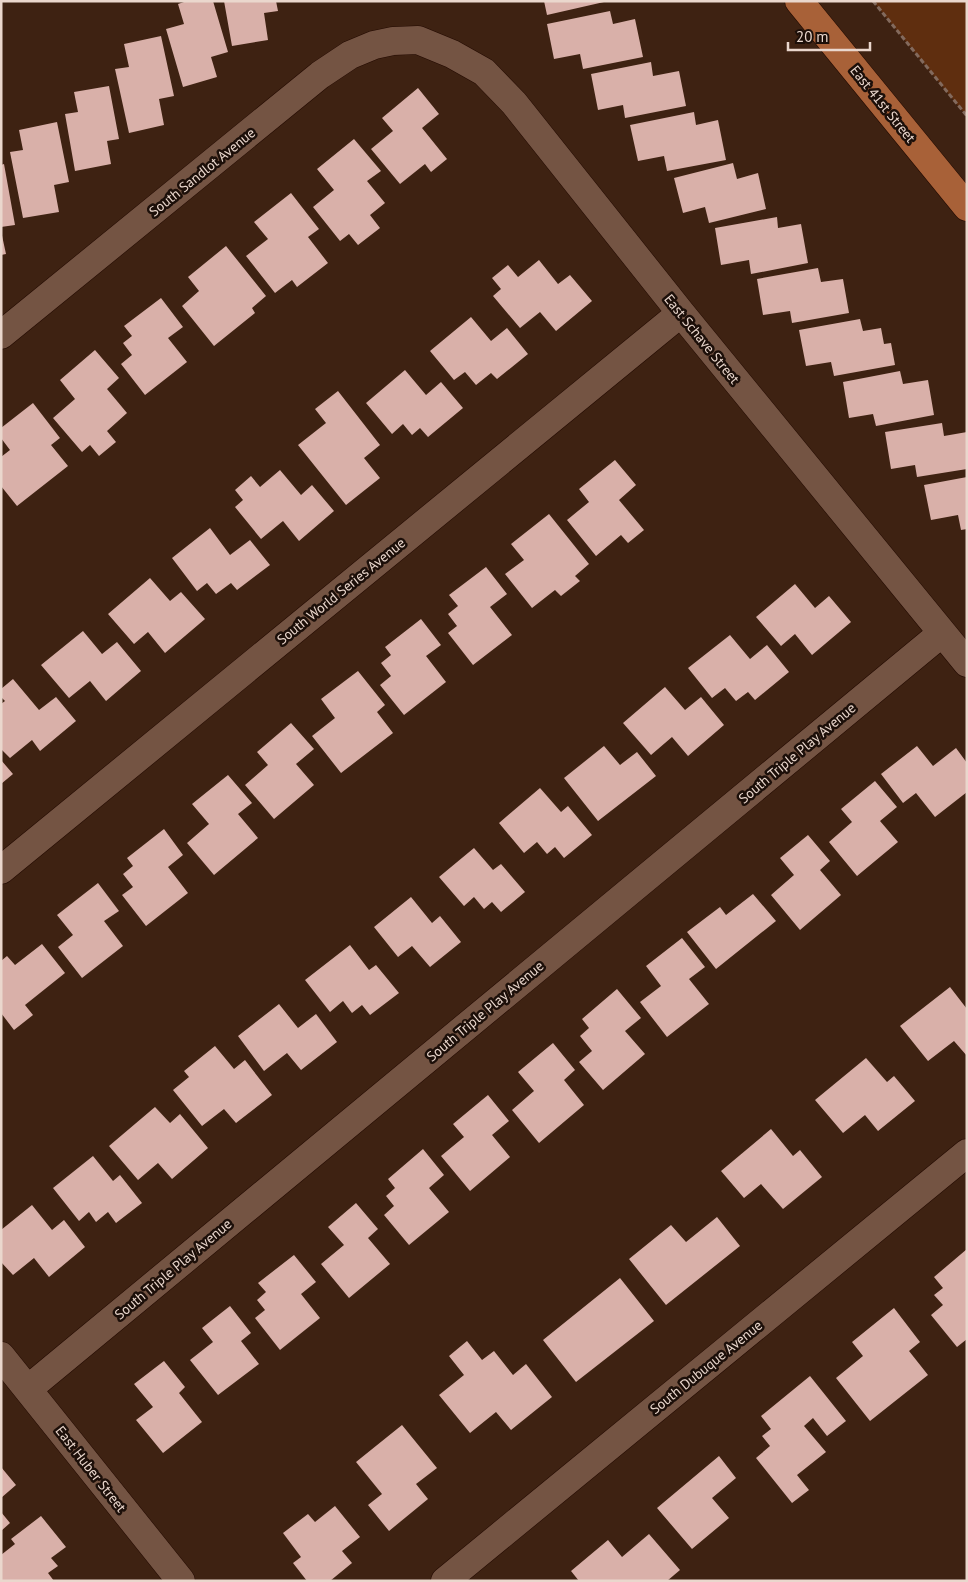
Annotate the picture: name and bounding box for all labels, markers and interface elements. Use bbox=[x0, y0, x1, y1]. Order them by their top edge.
scale bar bbox=[788, 20, 870, 52]
text: 20 m bbox=[796, 27, 829, 46]
street label: East 41st Street bbox=[846, 62, 920, 146]
street label: South Sandlot Avenue bbox=[145, 124, 259, 220]
street label: East Schave Street bbox=[660, 290, 744, 388]
street label: South World Series Avenue bbox=[273, 534, 409, 648]
street label: South Triple Play Avenue bbox=[735, 699, 859, 807]
street label: South Triple Play Avenue bbox=[423, 957, 547, 1065]
street label: South Triple Play Avenue bbox=[111, 1215, 235, 1323]
street label: South Dubuque Avenue bbox=[646, 1316, 766, 1418]
street label: East Huber Street bbox=[52, 1422, 130, 1516]

